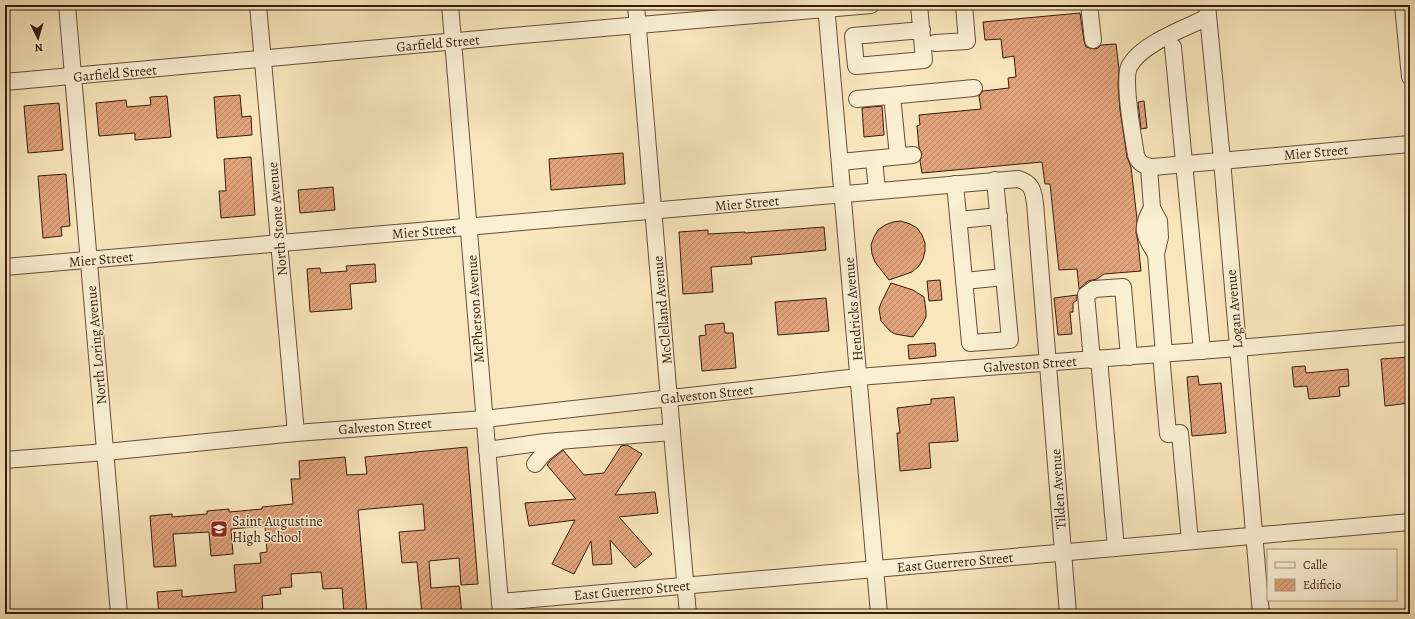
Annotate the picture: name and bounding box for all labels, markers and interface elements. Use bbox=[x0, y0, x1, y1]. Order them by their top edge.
north arrow bbox=[18, 18, 58, 58]
street label: Garfield Street bbox=[396, 30, 481, 57]
text: N bbox=[34, 40, 43, 55]
street label: Garfield Street bbox=[73, 60, 158, 87]
street label: Mier Street bbox=[1283, 140, 1349, 165]
street label: North Stone Avenue bbox=[263, 161, 292, 277]
street label: Mier Street bbox=[714, 191, 780, 216]
street label: Mier Street bbox=[391, 219, 457, 244]
street label: Mier Street bbox=[68, 247, 134, 272]
street label: McPherson Avenue bbox=[462, 254, 489, 364]
street label: McClelland Avenue bbox=[648, 255, 677, 365]
street label: Hendricks Avenue bbox=[840, 256, 867, 362]
street label: Logan Avenue bbox=[1222, 268, 1247, 349]
street label: North Loring Avenue bbox=[82, 285, 111, 405]
street label: Galveston Street bbox=[983, 352, 1078, 377]
street label: Galveston Street bbox=[660, 380, 755, 409]
street label: Galveston Street bbox=[338, 414, 433, 439]
street label: Tilden Avenue bbox=[1046, 448, 1071, 530]
place label: Saint Augustine High School bbox=[232, 512, 323, 547]
school or university icon: Saint Augustine High School bbox=[209, 519, 229, 539]
street label: East Guerrero Street bbox=[896, 548, 1014, 577]
legend bbox=[1267, 549, 1397, 601]
text: Calle bbox=[1303, 557, 1327, 573]
street label: East Guerrero Street bbox=[573, 576, 691, 605]
text: Edificio bbox=[1303, 577, 1341, 593]

